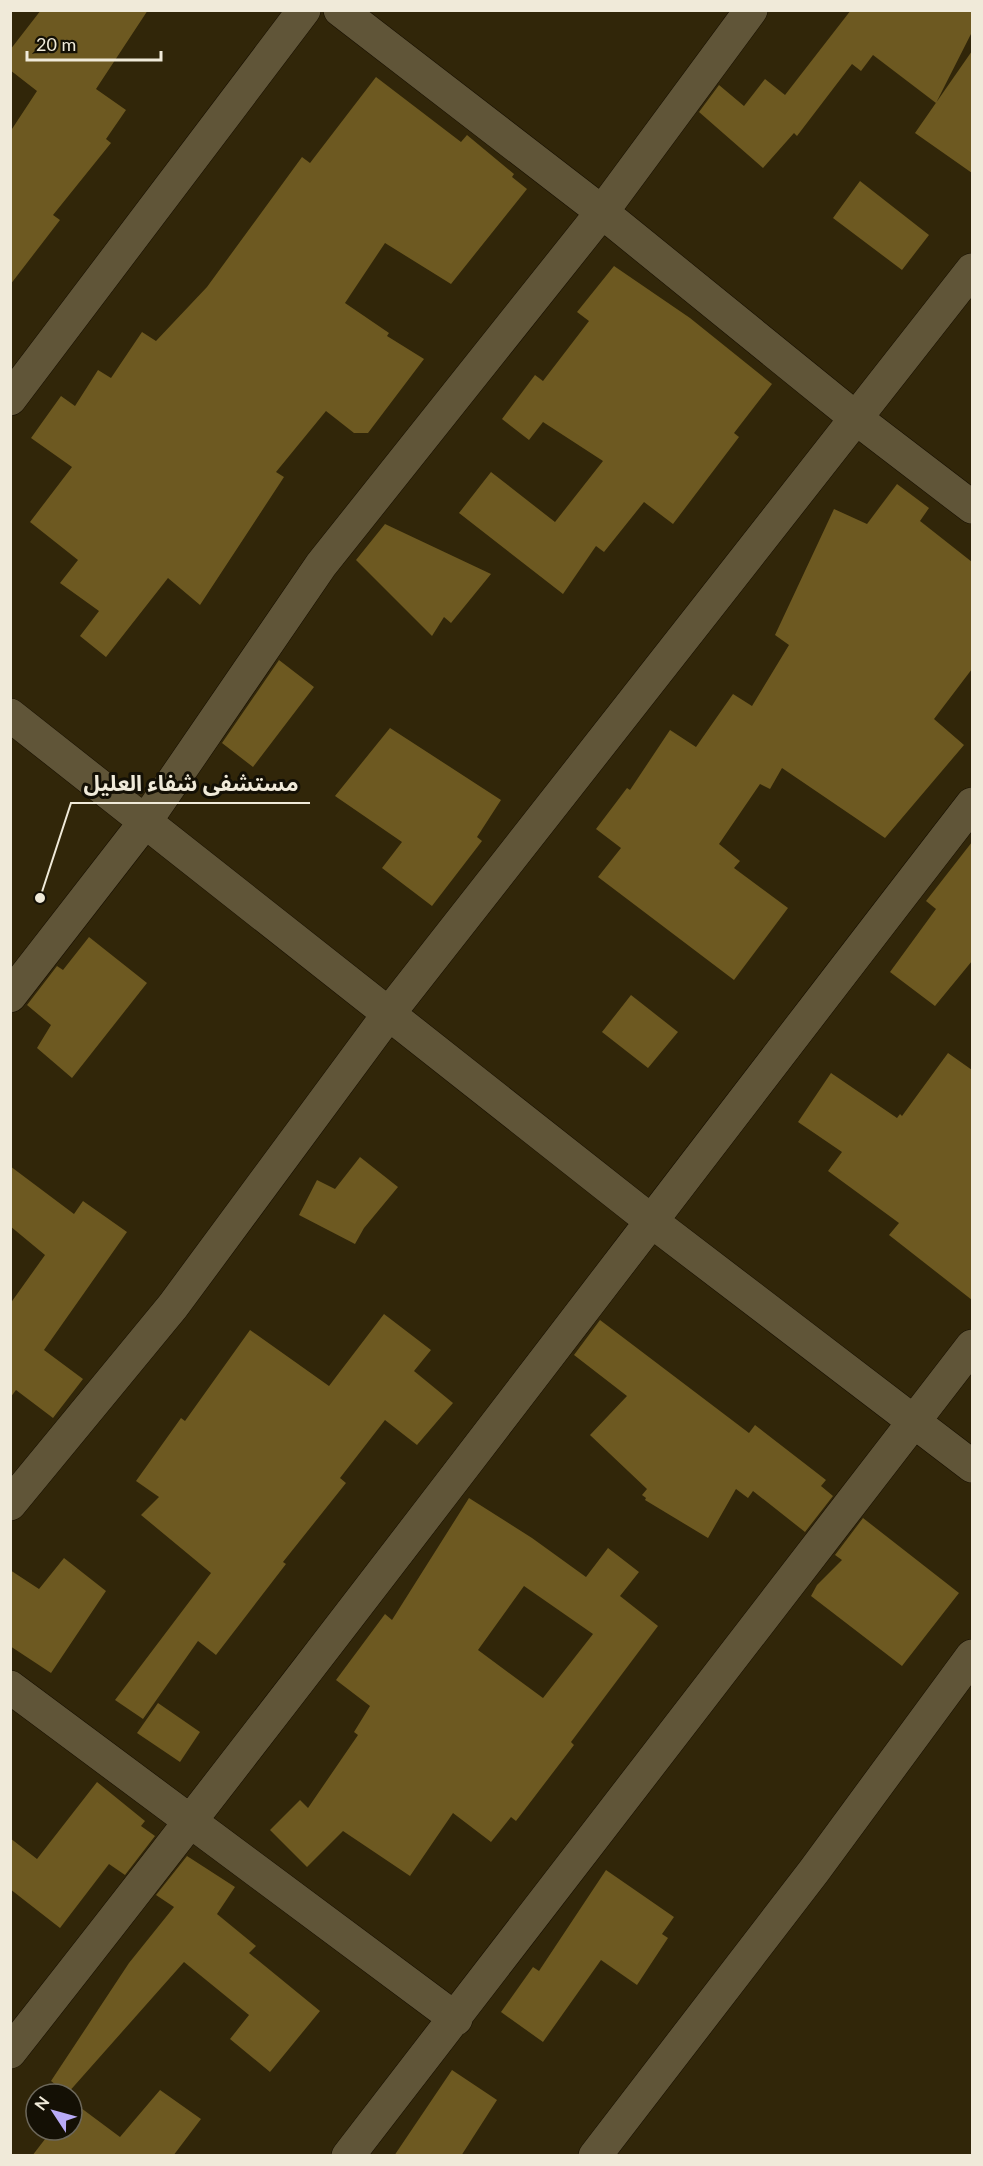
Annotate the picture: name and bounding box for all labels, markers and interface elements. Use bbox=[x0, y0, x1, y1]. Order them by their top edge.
scale bar bbox=[27, 24, 160, 62]
text: 20 m bbox=[36, 33, 76, 55]
callout: مستشفى شفاء العليل bbox=[71, 763, 310, 803]
text: مستشفى شفاء العليل bbox=[83, 769, 299, 796]
north arrow bbox=[24, 2082, 84, 2142]
text: N bbox=[30, 2092, 53, 2113]

